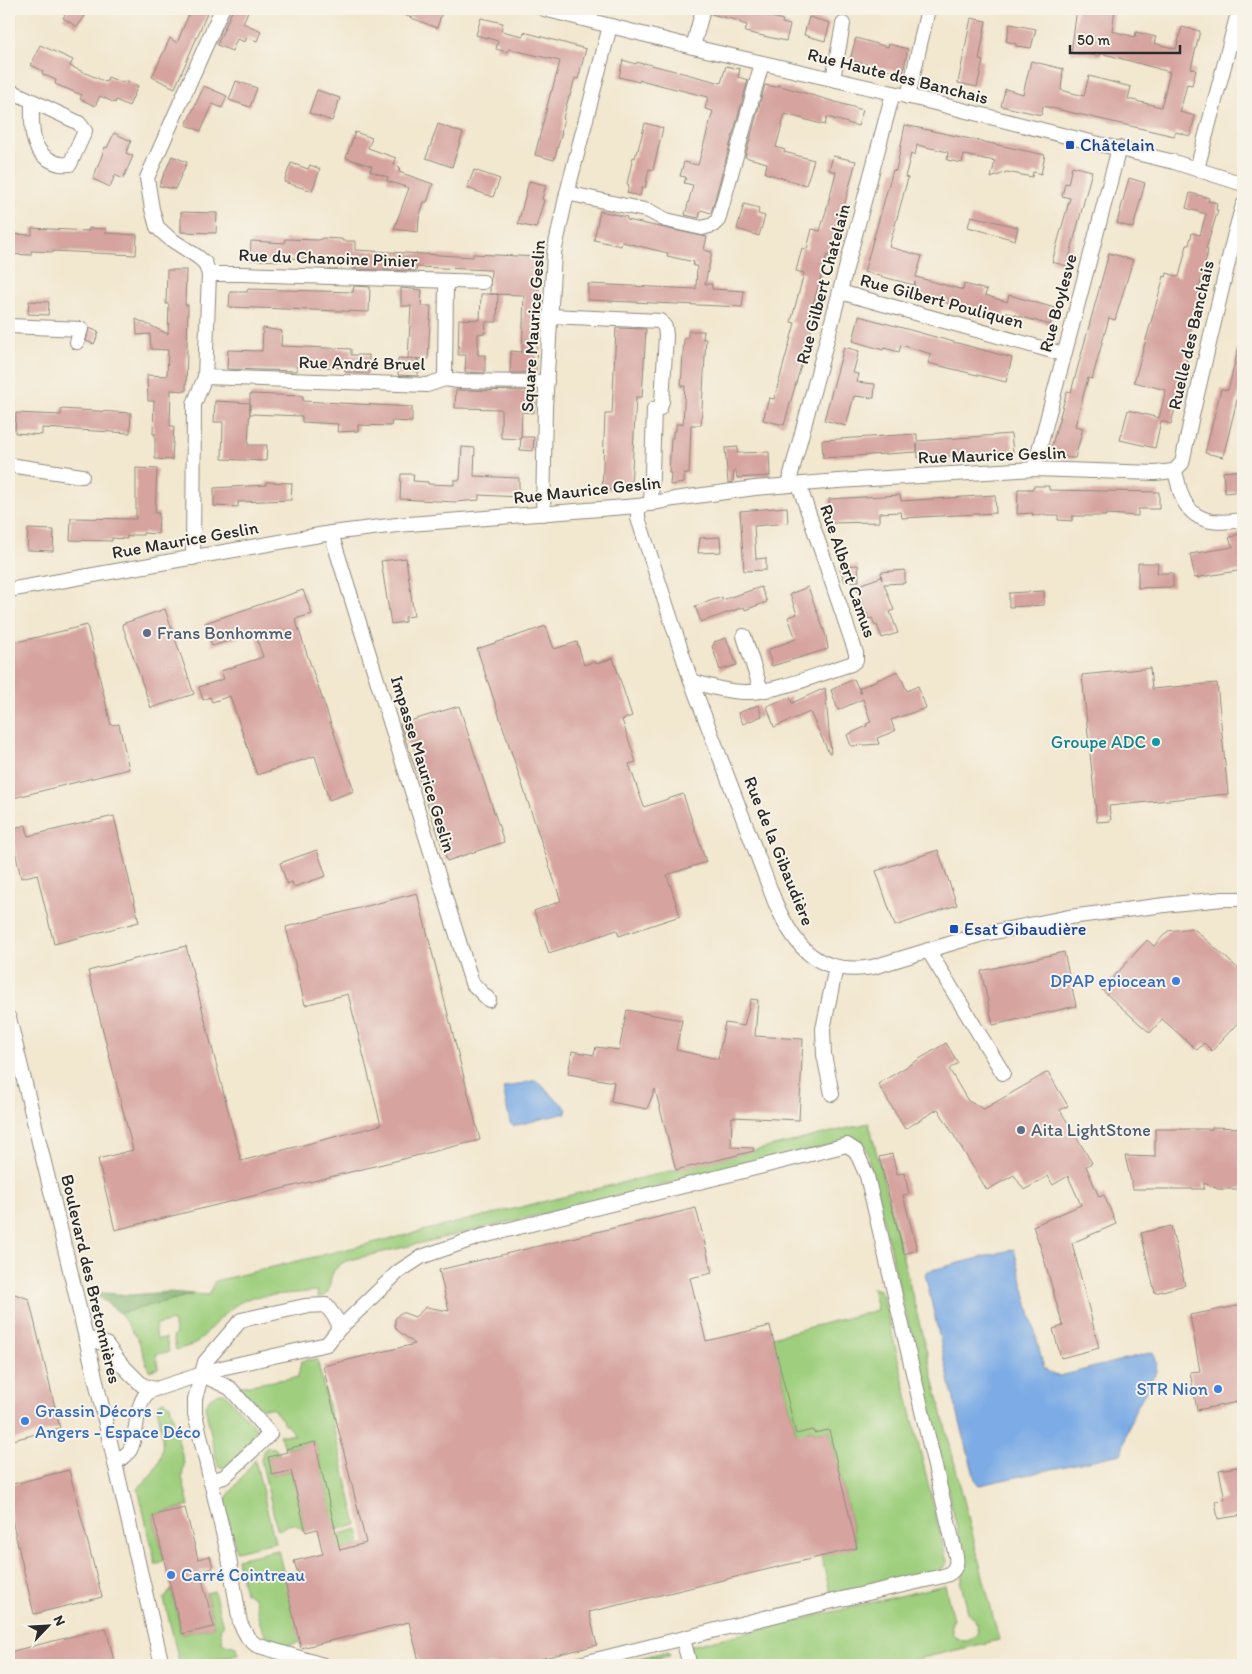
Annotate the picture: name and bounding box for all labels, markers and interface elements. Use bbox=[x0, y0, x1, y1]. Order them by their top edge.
scale bar bbox=[1070, 22, 1180, 54]
text: 50 m bbox=[1077, 31, 1110, 49]
street label: Rue Haute des Banchais bbox=[805, 43, 991, 109]
place label: Châtelain bbox=[1080, 134, 1155, 156]
marker: Châtelain bbox=[1064, 139, 1076, 151]
street label: Rue Gilbert Chatelain bbox=[791, 201, 855, 367]
street label: Square Maurice Geslin bbox=[516, 239, 550, 413]
street label: Rue du Chanoine Pinier bbox=[238, 244, 419, 272]
street label: Rue Boylesve bbox=[1034, 251, 1082, 355]
street label: Ruelle des Banchais bbox=[1163, 258, 1219, 412]
street label: Rue Gilbert Pouliquen bbox=[858, 269, 1026, 333]
street label: Rue André Bruel bbox=[298, 351, 426, 375]
street label: Rue Maurice Geslin bbox=[917, 441, 1067, 469]
street label: Rue Maurice Geslin bbox=[512, 471, 662, 509]
street label: Rue Albert Camus bbox=[815, 502, 881, 640]
street label: Rue Maurice Geslin bbox=[110, 516, 260, 564]
place label: Frans Bonhomme bbox=[157, 622, 292, 644]
marker: Frans Bonhomme bbox=[141, 627, 153, 639]
street label: Impasse Maurice Geslin bbox=[386, 673, 460, 855]
place label: Groupe ADC bbox=[1051, 731, 1146, 753]
marker: Groupe ADC bbox=[1150, 736, 1162, 748]
street label: Rue de la Gibaudière bbox=[739, 773, 819, 929]
place label: Esat Gibaudière bbox=[964, 918, 1086, 940]
marker: Esat Gibaudière bbox=[948, 923, 960, 935]
place label: DPAP epiocean bbox=[1050, 970, 1166, 992]
marker: DPAP epiocean bbox=[1170, 975, 1182, 987]
place label: Aita LightStone bbox=[1031, 1119, 1151, 1141]
marker: Aita LightStone bbox=[1015, 1124, 1027, 1136]
street label: Boulevard des Bretonnières bbox=[56, 1172, 126, 1386]
place label: STR Nion bbox=[1137, 1378, 1208, 1400]
marker: STR Nion bbox=[1212, 1383, 1224, 1395]
place label: Grassin Décors - Angers - Espace Déco bbox=[35, 1400, 201, 1443]
marker: Grassin Décors - Angers - Espace Déco bbox=[19, 1415, 31, 1427]
place label: Carré Cointreau bbox=[181, 1564, 305, 1586]
marker: Carré Cointreau bbox=[165, 1569, 177, 1581]
north arrow bbox=[22, 1602, 72, 1652]
text: N bbox=[50, 1613, 69, 1629]

